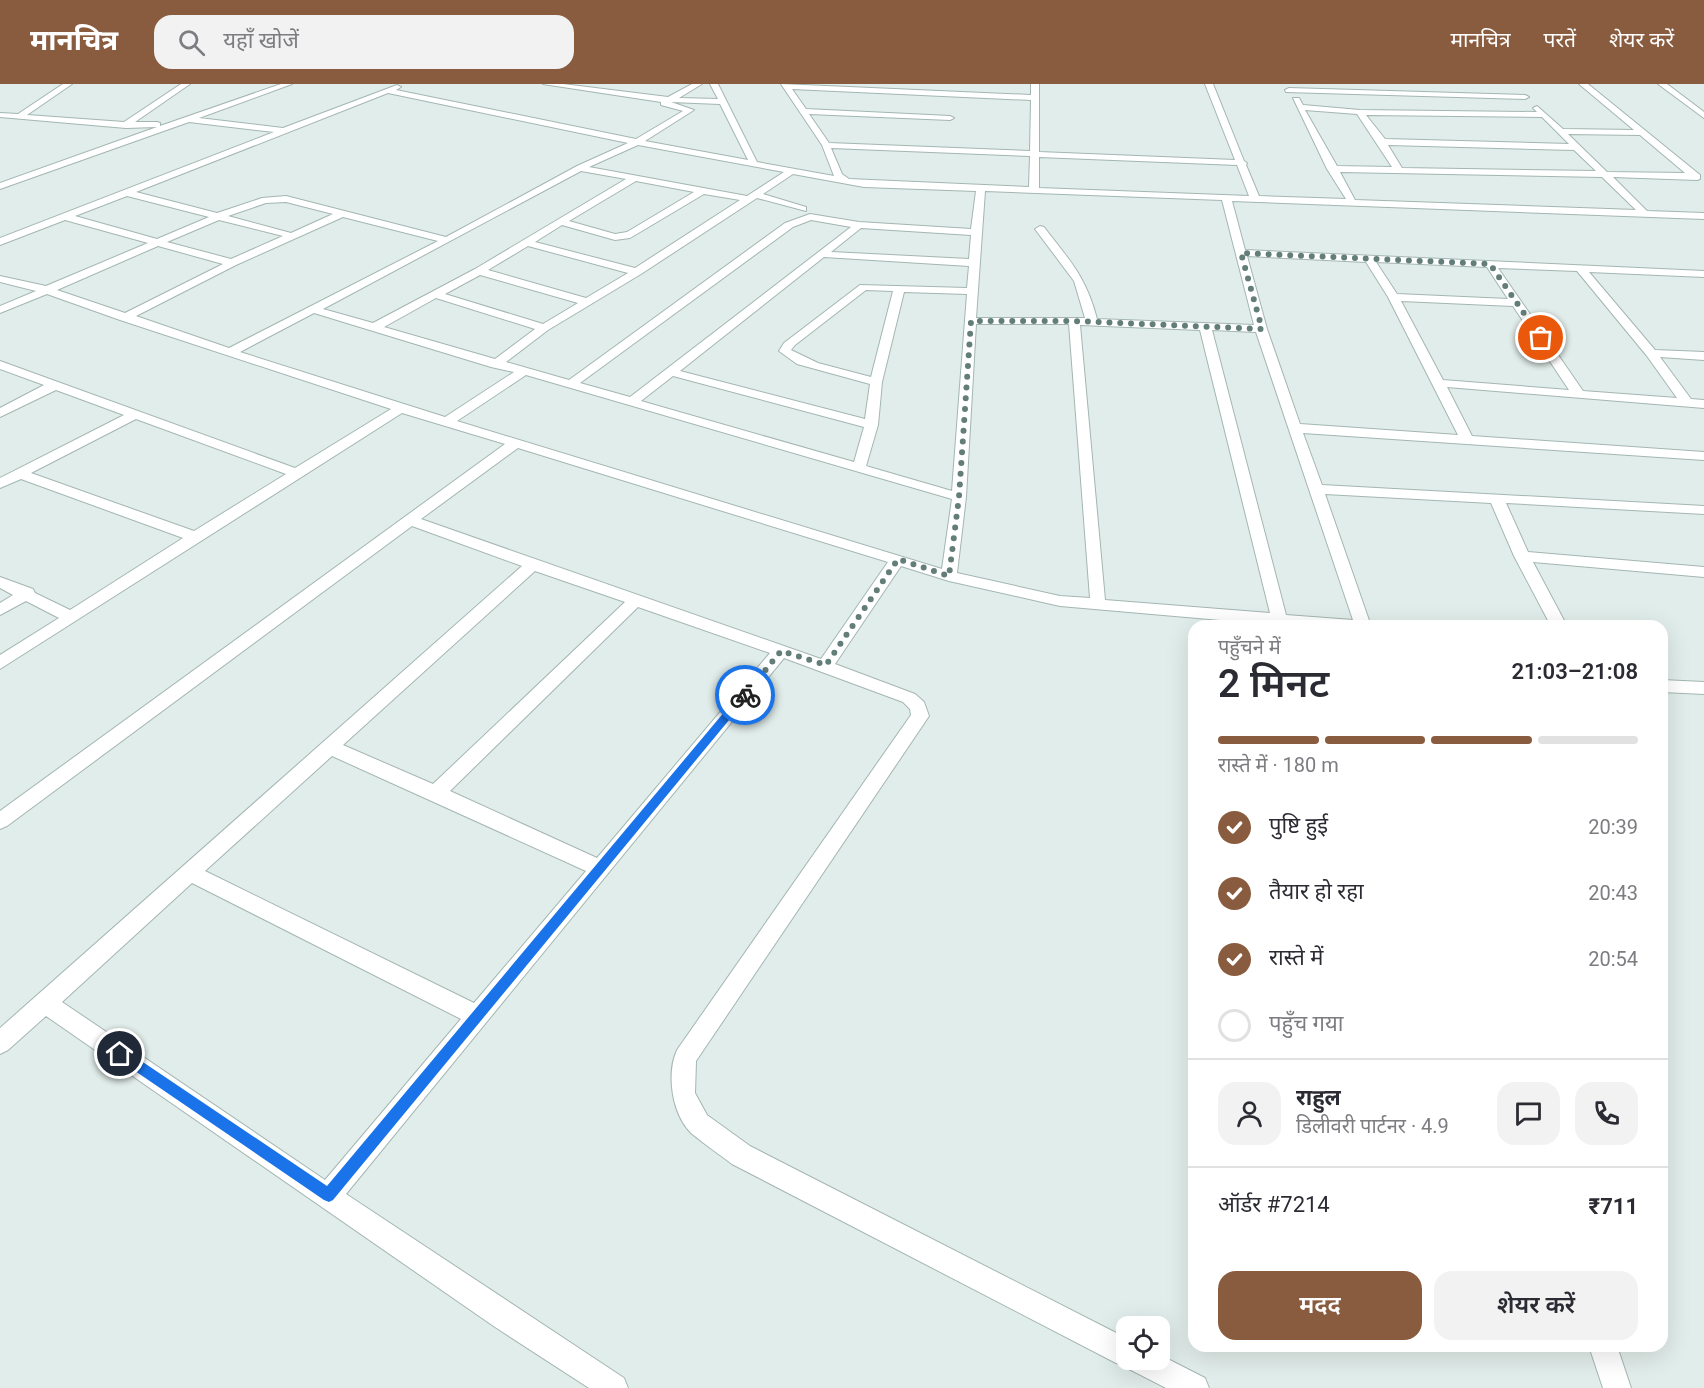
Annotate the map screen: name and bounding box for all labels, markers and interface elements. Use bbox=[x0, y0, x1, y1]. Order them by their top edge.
search box bbox=[154, 15, 574, 69]
text: मानचित्र bbox=[30, 24, 118, 57]
icon: search bbox=[175, 26, 208, 59]
text: यहाँ खोजें bbox=[223, 28, 299, 53]
text: मानचित्र bbox=[1450, 28, 1511, 52]
text: परतें bbox=[1544, 28, 1576, 52]
text: शेयर करें bbox=[1609, 28, 1674, 52]
pin bbox=[1515, 312, 1566, 363]
icon: bag bbox=[1524, 321, 1557, 354]
text: पहुँचने में bbox=[1218, 635, 1281, 659]
text: 21:03–21:08 bbox=[1511, 659, 1638, 684]
text: 2 मिनट bbox=[1218, 661, 1329, 707]
courier bbox=[715, 665, 775, 725]
icon: bike bbox=[729, 679, 762, 712]
text: रास्ते में · 180 m bbox=[1218, 753, 1339, 777]
icon: check bbox=[1218, 811, 1251, 844]
text: पुष्टि हुई bbox=[1269, 813, 1328, 838]
text: 20:39 bbox=[1588, 815, 1638, 839]
icon: check bbox=[1218, 877, 1251, 910]
text: तैयार हो रहा bbox=[1269, 879, 1364, 904]
text: 20:43 bbox=[1588, 881, 1638, 905]
icon: check bbox=[1218, 943, 1251, 976]
text: रास्ते में bbox=[1269, 945, 1323, 970]
text: 20:54 bbox=[1588, 947, 1638, 971]
text: पहुँच गया bbox=[1269, 1011, 1343, 1036]
pin bbox=[94, 1028, 145, 1079]
icon: home bbox=[103, 1037, 136, 1070]
button: person bbox=[1218, 1082, 1281, 1145]
button: chat bbox=[1497, 1082, 1560, 1145]
button: phone bbox=[1575, 1082, 1638, 1145]
text: राहुल bbox=[1296, 1085, 1341, 1110]
text: डिलीवरी पार्टनर · 4.9 bbox=[1296, 1114, 1449, 1138]
text: ऑर्डर #7214 bbox=[1218, 1192, 1330, 1217]
text: ₹711 bbox=[1589, 1194, 1638, 1219]
button: मदद bbox=[1218, 1271, 1422, 1340]
button: शेयर करें bbox=[1434, 1271, 1638, 1340]
map controls bbox=[1116, 1316, 1170, 1370]
button: locate bbox=[1116, 1316, 1170, 1370]

